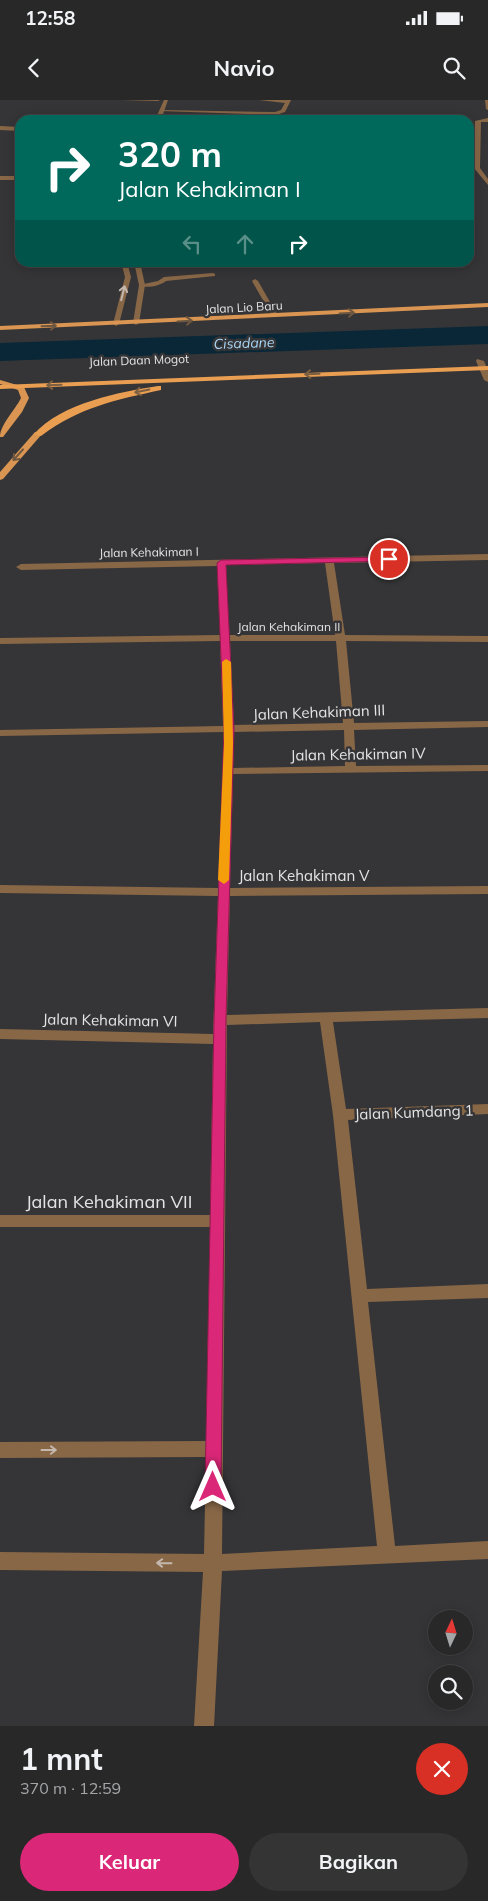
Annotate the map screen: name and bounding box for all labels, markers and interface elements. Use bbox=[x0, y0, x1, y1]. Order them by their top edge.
text: 12:58 bbox=[25, 6, 75, 30]
icon: back bbox=[20, 54, 48, 82]
text: Navio bbox=[214, 54, 274, 82]
icon: search bbox=[440, 54, 468, 82]
text: 320 m bbox=[118, 132, 222, 176]
icon: right bbox=[35, 135, 100, 200]
text: Jalan Kehakiman I bbox=[118, 175, 301, 203]
icon: left bbox=[178, 230, 206, 258]
icon: ahead bbox=[231, 230, 259, 258]
icon: right bbox=[284, 230, 312, 258]
one-way arrow bbox=[119, 286, 129, 302]
street label: Jalan Lio Baru bbox=[205, 297, 283, 317]
one-way arrow bbox=[339, 308, 355, 317]
one-way arrow bbox=[177, 316, 193, 325]
one-way arrow bbox=[40, 321, 56, 331]
water label: Cisadane bbox=[213, 333, 275, 353]
street label: Jalan Daan Mogot bbox=[89, 351, 189, 369]
one-way arrow bbox=[304, 370, 320, 379]
one-way arrow bbox=[47, 380, 63, 390]
one-way arrow bbox=[135, 386, 151, 396]
one-way arrow bbox=[13, 448, 24, 461]
pin bbox=[368, 538, 410, 580]
street label: Jalan Kehakiman I bbox=[99, 544, 199, 560]
icon: arrive bbox=[375, 545, 403, 573]
street label: Jalan Kehakiman II bbox=[238, 619, 340, 634]
street label: Jalan Kehakiman III bbox=[253, 700, 385, 724]
street label: Jalan Kehakiman IV bbox=[290, 743, 426, 765]
street label: Jalan Kehakiman V bbox=[238, 866, 370, 885]
street label: Jalan Kehakiman VI bbox=[42, 1009, 178, 1031]
street label: Jalan Kumdang 1 bbox=[354, 1100, 474, 1124]
street label: Jalan Kehakiman VII bbox=[26, 1190, 192, 1213]
one-way arrow bbox=[40, 1445, 56, 1455]
position arrow bbox=[186, 1460, 238, 1512]
one-way arrow bbox=[156, 1558, 172, 1568]
north arrow bbox=[428, 1610, 472, 1655]
map controls bbox=[428, 1610, 473, 1710]
button: search bbox=[428, 1665, 473, 1710]
text: 1 mnt bbox=[20, 1740, 103, 1778]
button: close bbox=[416, 1743, 468, 1795]
text: 370 m · 12:59 bbox=[20, 1778, 121, 1798]
button: Keluar bbox=[20, 1833, 239, 1891]
button: Bagikan bbox=[249, 1833, 468, 1891]

